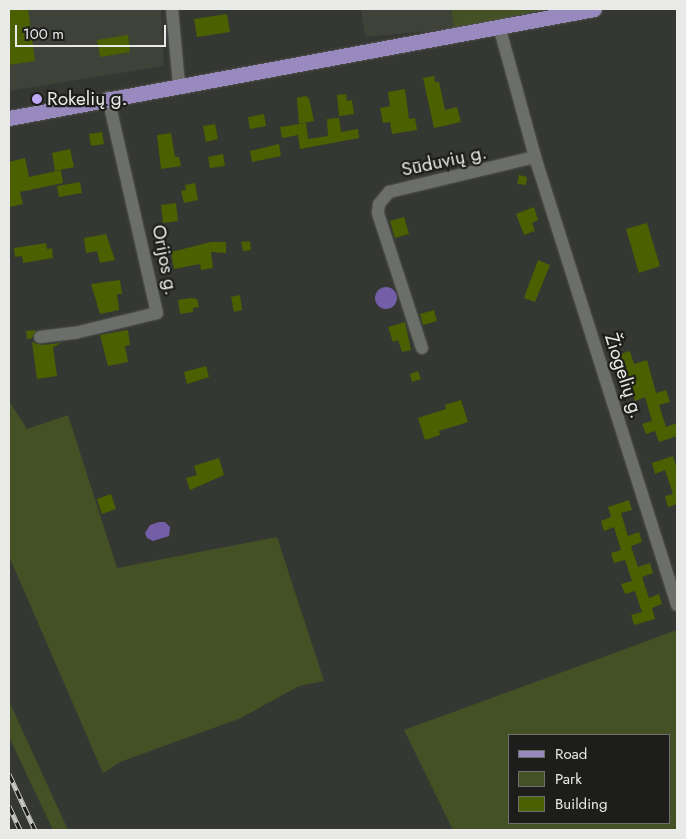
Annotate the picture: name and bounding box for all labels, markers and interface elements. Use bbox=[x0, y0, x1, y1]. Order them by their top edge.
scale bar bbox=[18, 15, 169, 47]
text: 100 m bbox=[23, 23, 64, 45]
place label: Rokelių g. bbox=[47, 88, 127, 110]
marker: Rokelių g. bbox=[31, 93, 43, 105]
street label: Sūduvių g. bbox=[399, 141, 489, 181]
street label: Orijos g. bbox=[147, 223, 183, 297]
street label: Žiogelių g. bbox=[600, 331, 648, 421]
legend bbox=[508, 734, 671, 824]
text: Road bbox=[555, 743, 587, 765]
text: Park bbox=[555, 768, 582, 790]
text: Building bbox=[555, 793, 607, 815]

